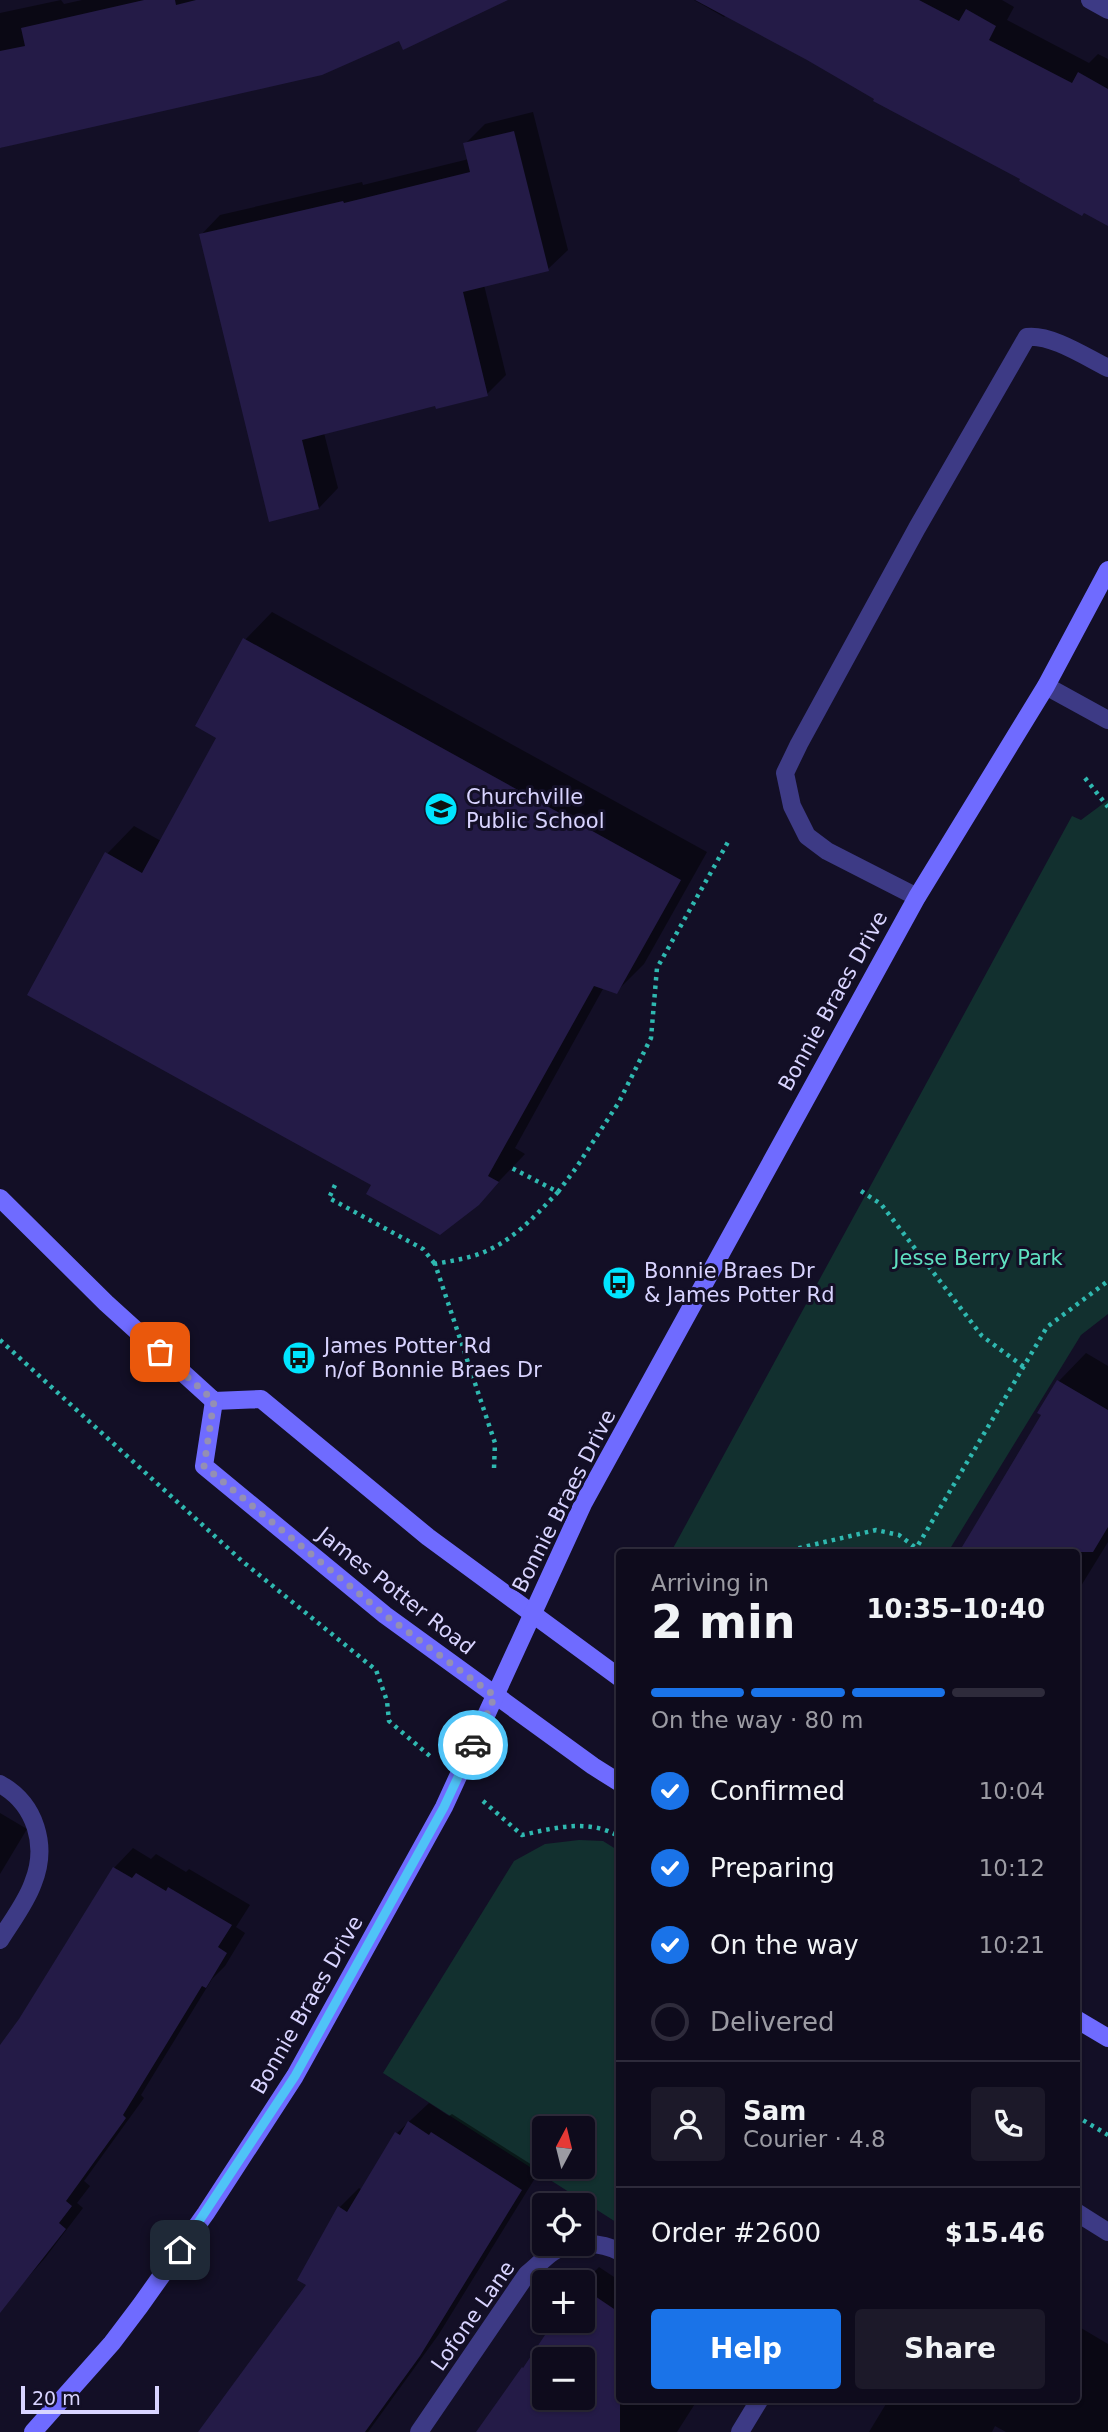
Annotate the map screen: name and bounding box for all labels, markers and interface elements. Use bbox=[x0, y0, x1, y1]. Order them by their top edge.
place label: Churchville Public School bbox=[466, 785, 605, 833]
school or university icon: Churchville Public School bbox=[422, 790, 460, 828]
street label: Bonnie Braes Drive bbox=[774, 907, 892, 1095]
park label: Jesse Berry Park bbox=[891, 1246, 1063, 1270]
place label: Bonnie Braes Dr & James Potter Rd bbox=[644, 1259, 835, 1307]
bus stop icon: Bonnie Braes Dr & James Potter Rd bbox=[600, 1264, 638, 1302]
pin bbox=[130, 1322, 190, 1382]
icon: bag bbox=[141, 1333, 179, 1371]
place label: James Potter Rd n/of Bonnie Braes Dr bbox=[322, 1334, 542, 1382]
bus stop icon: James Potter Rd n/of Bonnie Braes Dr bbox=[280, 1339, 318, 1377]
street label: Bonnie Braes Drive bbox=[508, 1406, 620, 1596]
street label: James Potter Road bbox=[311, 1521, 479, 1660]
text: Arriving in bbox=[651, 1570, 769, 1596]
text: 10:35–10:40 bbox=[866, 1594, 1045, 1624]
text: 2 min bbox=[651, 1595, 795, 1649]
text: On the way · 80 m bbox=[651, 1707, 863, 1733]
courier bbox=[438, 1710, 508, 1780]
icon: car bbox=[454, 1726, 492, 1764]
icon: check bbox=[651, 1772, 689, 1810]
text: Confirmed bbox=[710, 1776, 845, 1806]
text: 10:04 bbox=[979, 1778, 1045, 1804]
icon: check bbox=[651, 1849, 689, 1887]
text: Preparing bbox=[710, 1853, 835, 1883]
text: 10:12 bbox=[979, 1855, 1045, 1881]
street label: Bonnie Braes Drive bbox=[246, 1912, 368, 2098]
icon: check bbox=[651, 1926, 689, 1964]
text: On the way bbox=[710, 1930, 859, 1960]
text: 10:21 bbox=[979, 1932, 1045, 1958]
text: Delivered bbox=[710, 2007, 834, 2037]
button: person bbox=[651, 2087, 725, 2161]
button: phone bbox=[971, 2087, 1045, 2161]
text: Sam bbox=[743, 2096, 806, 2126]
north arrow bbox=[532, 2116, 595, 2179]
map controls bbox=[532, 2116, 595, 2410]
text: Courier · 4.8 bbox=[743, 2126, 886, 2152]
button: locate bbox=[532, 2193, 595, 2256]
text: Order #2600 bbox=[651, 2218, 821, 2248]
text: $15.46 bbox=[945, 2218, 1045, 2248]
pin bbox=[150, 2220, 210, 2280]
icon: home bbox=[161, 2231, 199, 2269]
street label: Lofone Lane bbox=[426, 2257, 520, 2375]
button: + bbox=[532, 2270, 595, 2333]
button: Help bbox=[651, 2309, 841, 2389]
button: Share bbox=[855, 2309, 1045, 2389]
button: − bbox=[532, 2347, 595, 2410]
scale bar bbox=[21, 2383, 159, 2415]
text: 20 m bbox=[32, 2387, 81, 2409]

